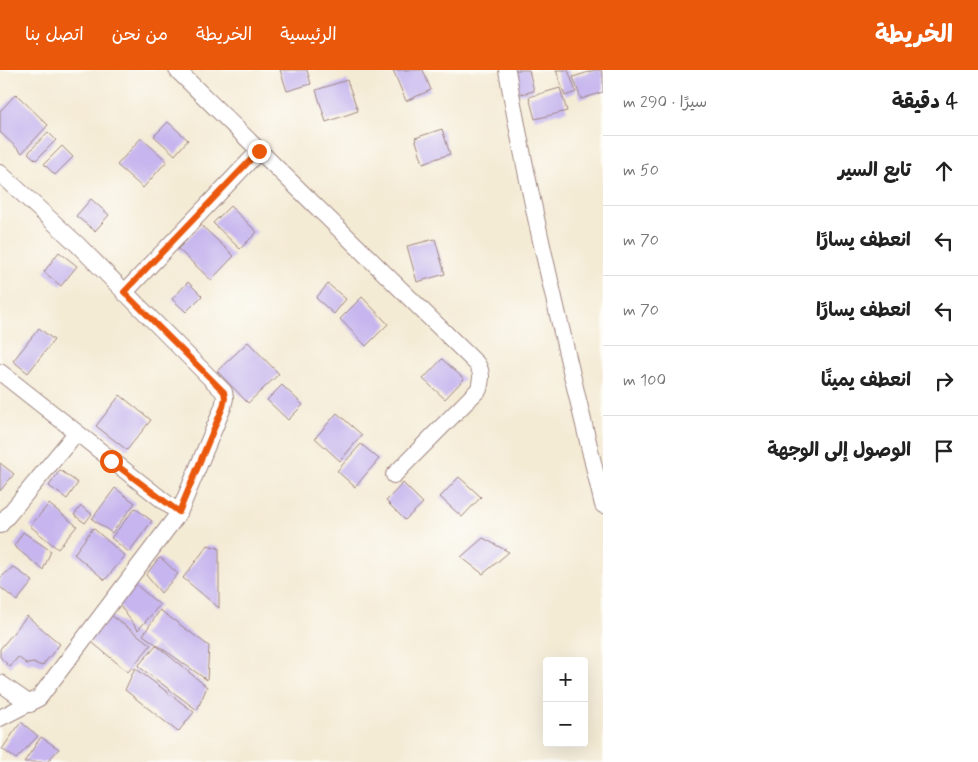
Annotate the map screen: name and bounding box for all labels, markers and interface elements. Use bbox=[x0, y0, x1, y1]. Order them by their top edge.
text: الخريطة bbox=[875, 20, 953, 51]
text: اتصل بنا bbox=[25, 23, 84, 47]
text: من نحن bbox=[112, 23, 168, 47]
text: الخريطة bbox=[196, 23, 252, 47]
text: الرئيسية bbox=[280, 23, 337, 47]
text: 4 دقيقة bbox=[892, 88, 958, 116]
text: سيرًا · 290 m bbox=[623, 92, 707, 113]
route end bbox=[248, 140, 271, 163]
icon: ahead bbox=[930, 157, 958, 185]
text: تابع السير bbox=[838, 158, 911, 183]
text: 50 m bbox=[623, 160, 659, 181]
icon: left bbox=[930, 227, 958, 255]
text: انعطف يسارًا bbox=[816, 228, 911, 253]
text: 70 m bbox=[623, 230, 659, 251]
icon: left bbox=[930, 297, 958, 325]
text: انعطف يسارًا bbox=[816, 298, 911, 323]
text: 70 m bbox=[623, 300, 659, 321]
icon: right bbox=[930, 367, 958, 395]
text: انعطف يمينًا bbox=[821, 368, 911, 393]
text: 100 m bbox=[623, 370, 666, 391]
icon: arrive bbox=[930, 437, 958, 465]
text: الوصول إلى الوجهة bbox=[767, 438, 911, 463]
route start bbox=[100, 450, 123, 473]
map controls bbox=[543, 657, 588, 747]
button: + bbox=[543, 657, 588, 702]
button: − bbox=[543, 702, 588, 747]

